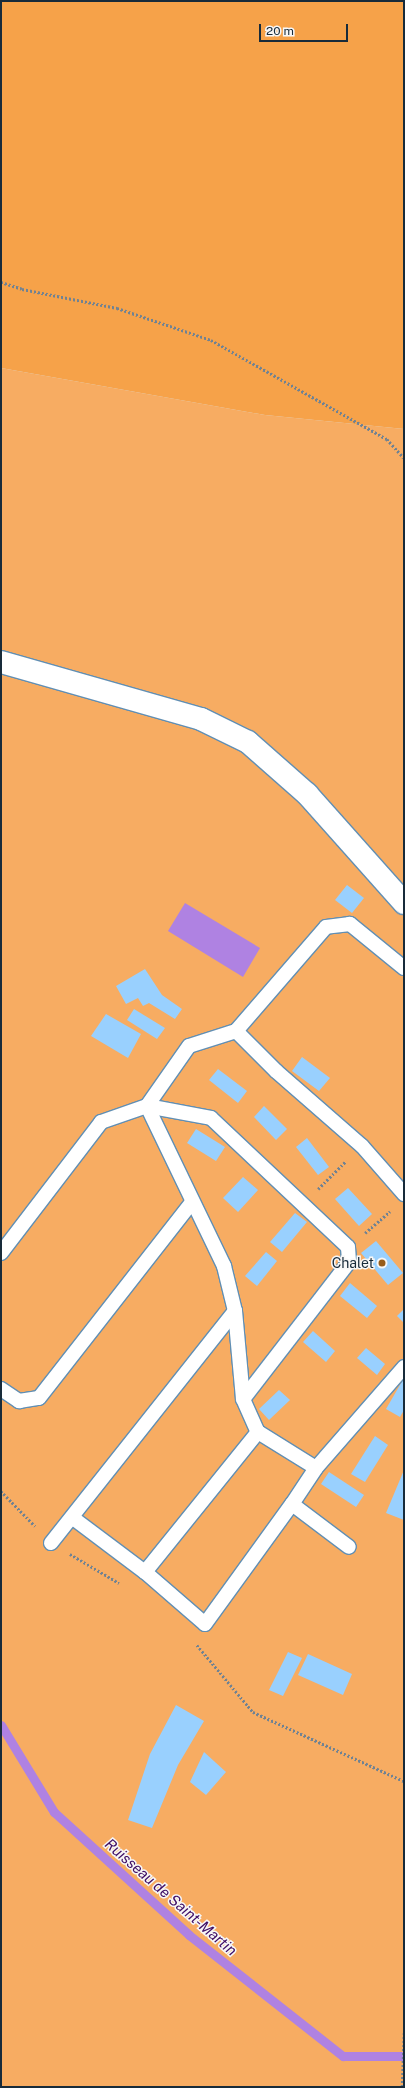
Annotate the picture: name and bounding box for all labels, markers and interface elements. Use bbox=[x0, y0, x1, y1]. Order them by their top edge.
scale bar bbox=[261, 16, 350, 42]
text: 20 m bbox=[266, 24, 294, 38]
place label: Chalet bbox=[332, 1255, 374, 1271]
marker: Chalet bbox=[377, 1258, 387, 1268]
water label: Ruisseau de Saint-Martin bbox=[101, 1835, 241, 1959]

